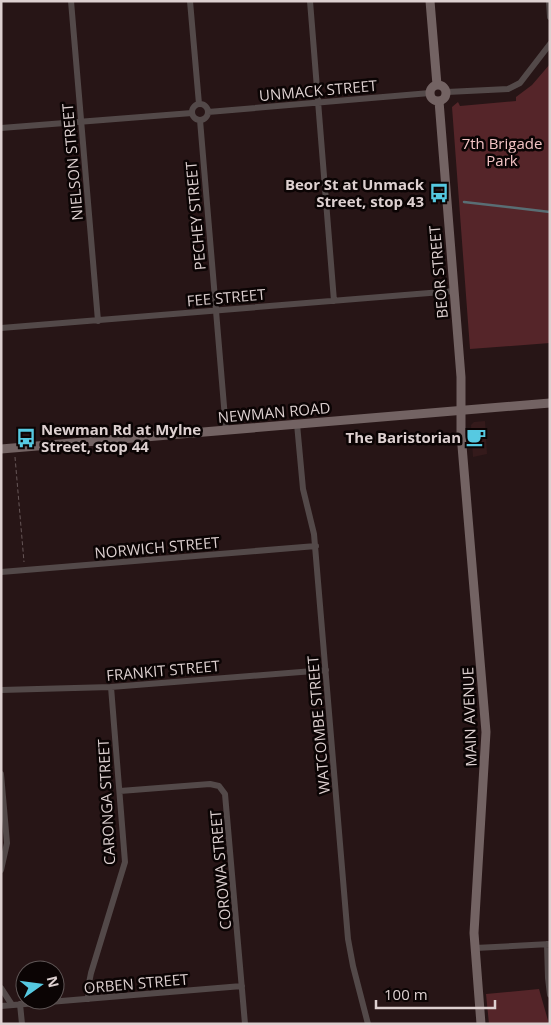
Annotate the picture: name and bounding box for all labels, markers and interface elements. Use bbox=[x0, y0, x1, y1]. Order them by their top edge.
street label: UNMACK STREET bbox=[258, 75, 379, 105]
street label: NIELSON STREET bbox=[57, 102, 87, 221]
park label: 7th Brigade Park bbox=[462, 133, 542, 170]
street label: PECHEY STREET bbox=[180, 160, 210, 271]
place label: Beor St at Unmack Street, stop 43 bbox=[285, 174, 425, 211]
bus stop icon: Beor St at Unmack Street, stop 43 bbox=[428, 182, 450, 204]
street label: BEOR STREET bbox=[424, 224, 452, 319]
street label: FEE STREET bbox=[186, 284, 267, 310]
street label: NEWMAN ROAD bbox=[217, 397, 331, 427]
place label: Newman Rd at Mylne Street, stop 44 bbox=[41, 419, 201, 456]
cafe icon: The Baristorian bbox=[465, 426, 487, 448]
bus stop icon: Newman Rd at Mylne Street, stop 44 bbox=[15, 427, 37, 449]
place label: The Baristorian bbox=[346, 427, 461, 447]
street label: NORWICH STREET bbox=[94, 532, 221, 562]
street label: WATCOMBE STREET bbox=[302, 654, 334, 795]
street label: FRANKIT STREET bbox=[105, 655, 221, 685]
street label: MAIN AVENUE bbox=[457, 667, 481, 767]
street label: CARONGA STREET bbox=[93, 738, 119, 865]
street label: COROWA STREET bbox=[205, 809, 235, 931]
north arrow bbox=[15, 960, 65, 1010]
street label: ORBEN STREET bbox=[83, 968, 190, 998]
text: N bbox=[43, 974, 64, 990]
scale bar bbox=[376, 978, 495, 1010]
text: 100 m bbox=[384, 984, 428, 1004]

